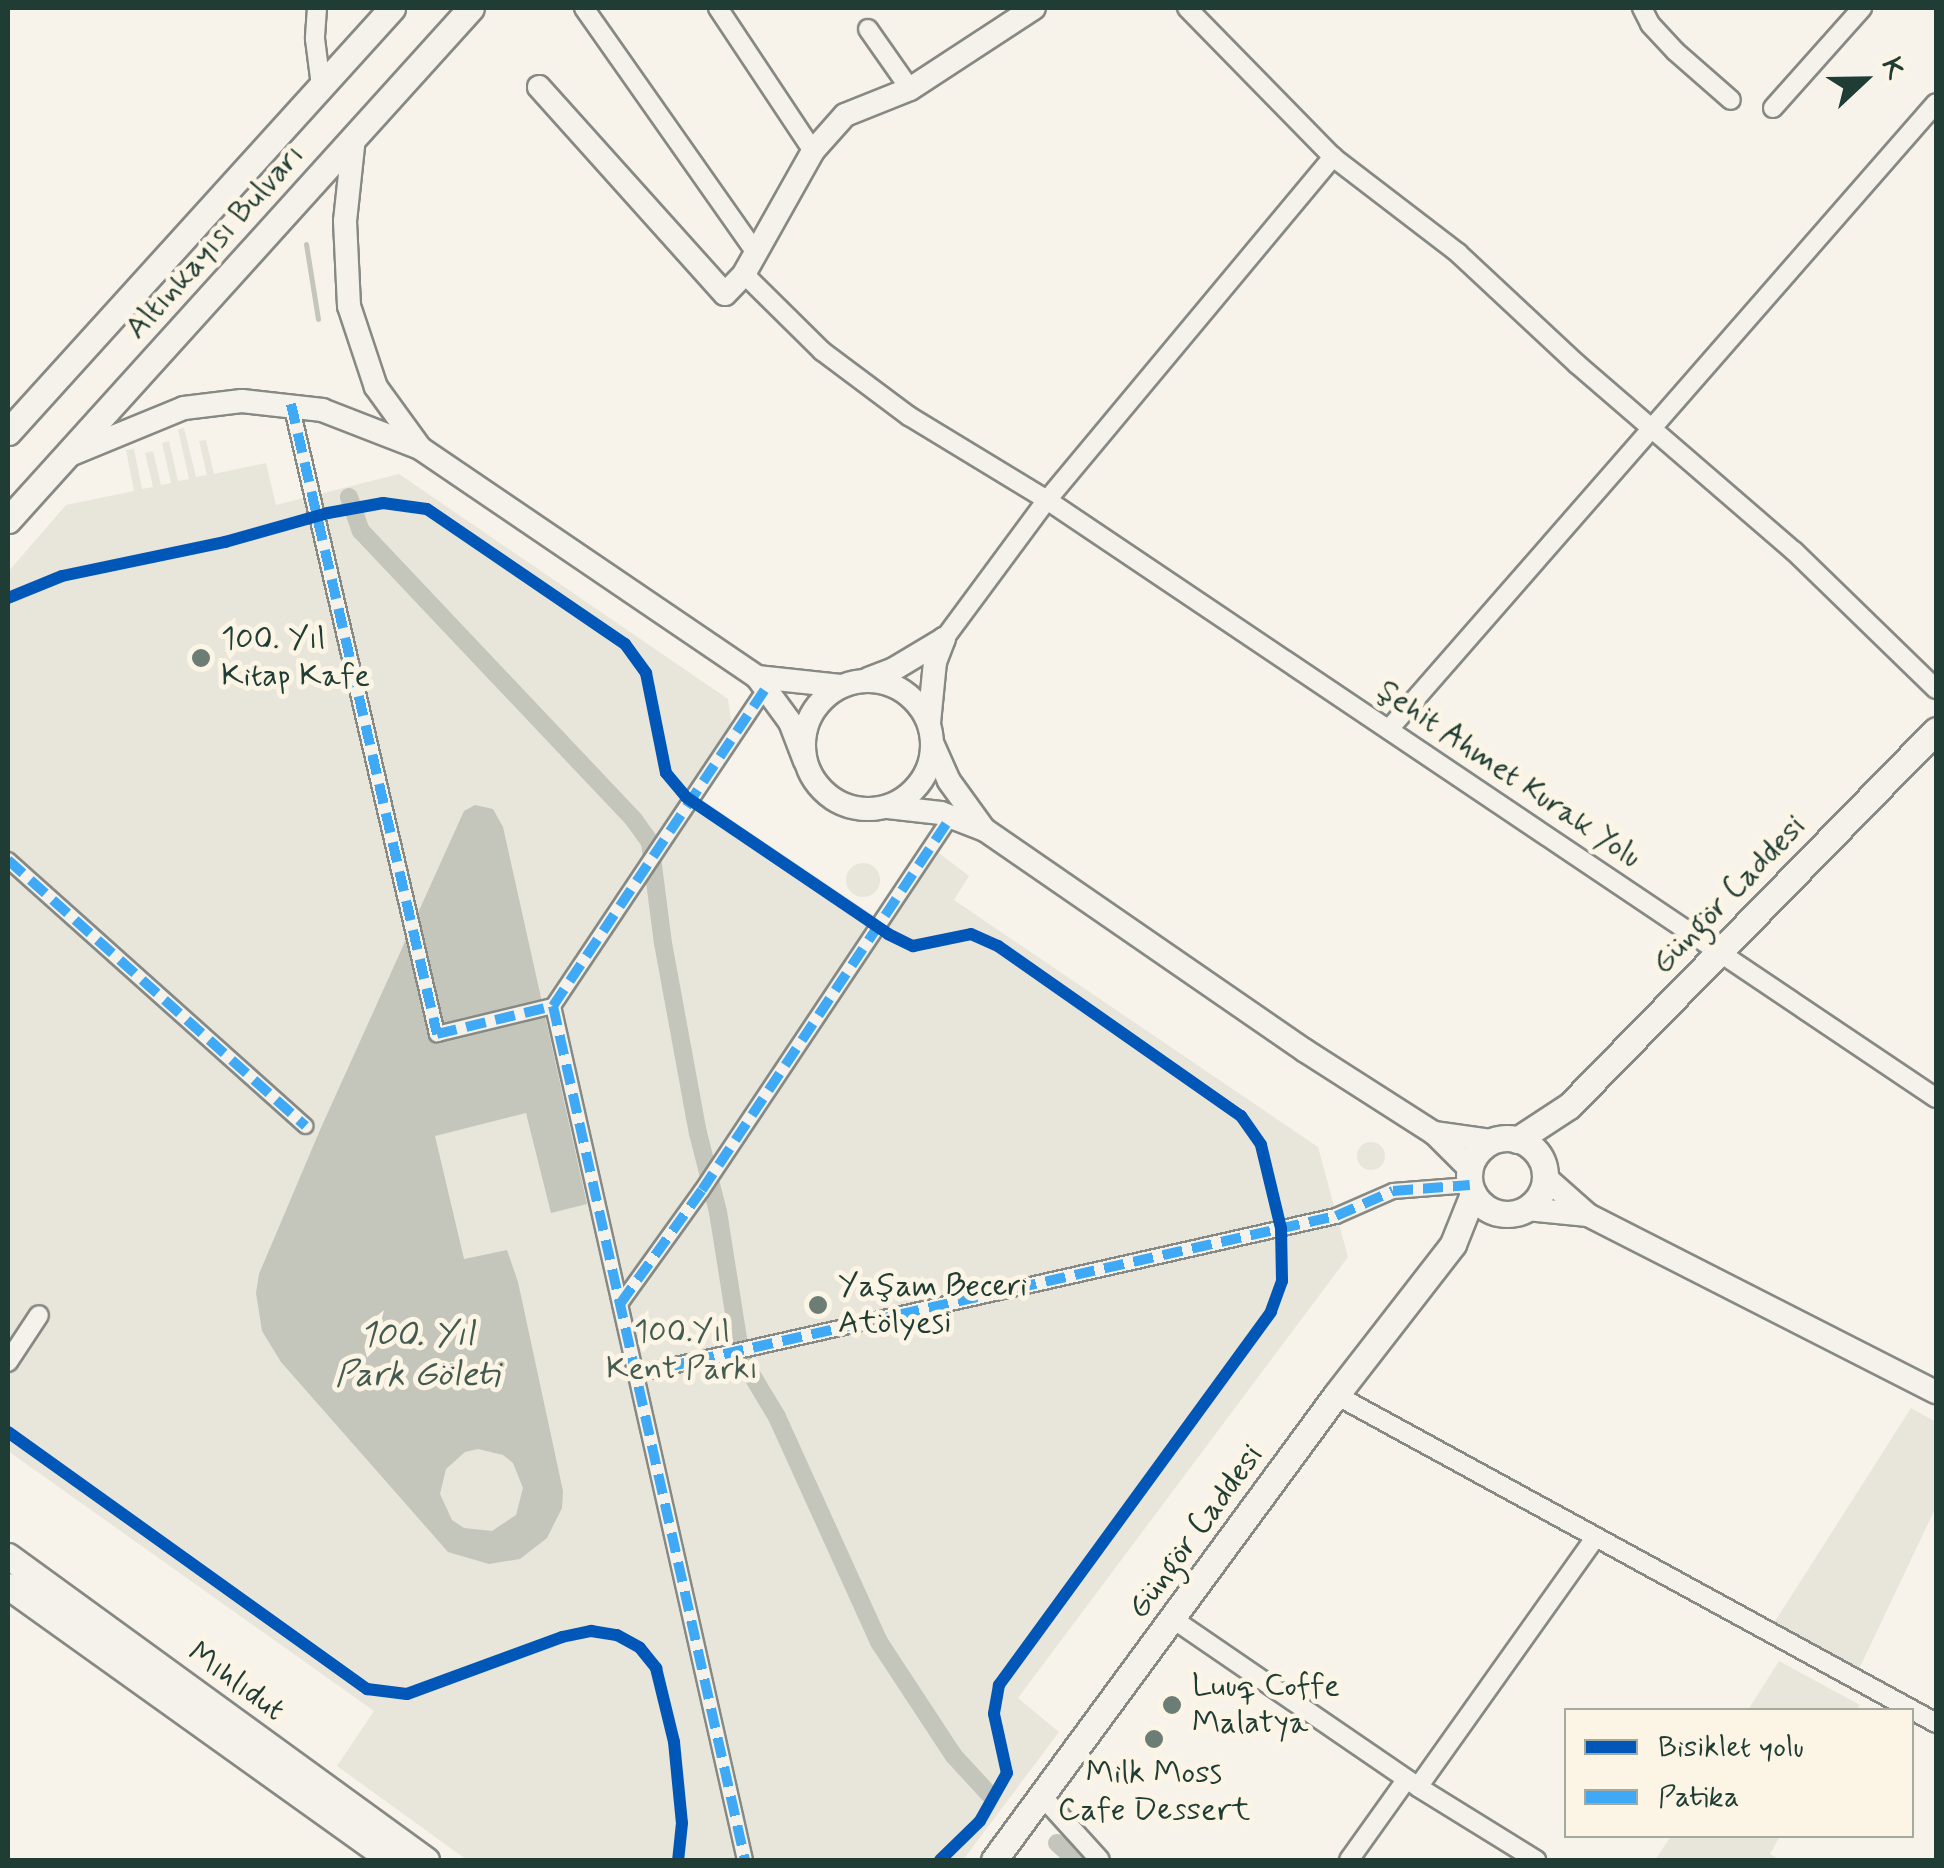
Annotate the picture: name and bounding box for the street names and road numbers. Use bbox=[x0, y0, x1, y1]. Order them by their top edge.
street label: Altınkayısı Bulvarı bbox=[117, 137, 313, 347]
street label: Şehit Ahmet Kurak Yolu bbox=[1364, 667, 1654, 881]
street label: Güngör Caddesi bbox=[1642, 805, 1816, 985]
street label: Güngör Caddesi bbox=[1118, 1435, 1274, 1629]
street label: Mıhlıdut bbox=[180, 1634, 292, 1730]

